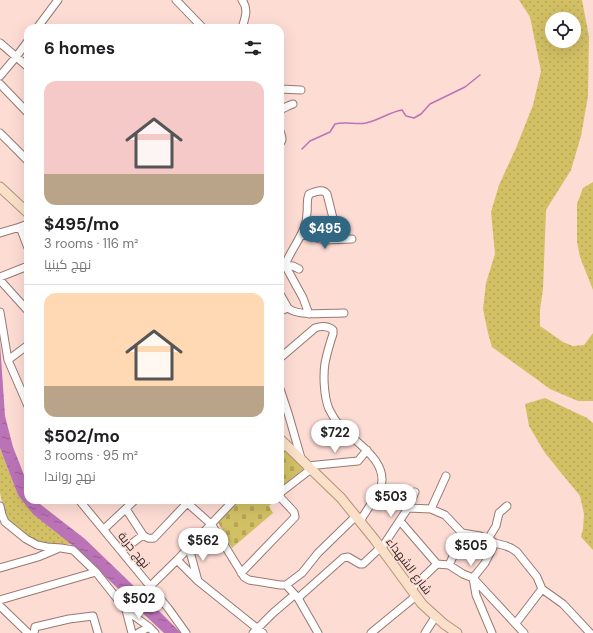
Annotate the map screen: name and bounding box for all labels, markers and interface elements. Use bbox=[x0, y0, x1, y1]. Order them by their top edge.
map controls bbox=[545, 12, 581, 48]
button: locate bbox=[545, 12, 581, 48]
text: 6 homes bbox=[44, 37, 115, 59]
icon: filters bbox=[242, 37, 264, 59]
icon: home bbox=[118, 107, 190, 179]
text: $495/mo bbox=[44, 213, 119, 235]
pin: $495 bbox=[301, 216, 349, 250]
text: $495 bbox=[309, 220, 341, 237]
text: 3 rooms · 116 m² bbox=[44, 235, 138, 252]
text: نهج كينيا bbox=[44, 256, 91, 273]
icon: home bbox=[118, 319, 190, 391]
pin: $722 bbox=[311, 420, 359, 454]
text: $722 bbox=[320, 424, 350, 441]
text: $502/mo bbox=[44, 425, 120, 447]
text: 3 rooms · 95 m² bbox=[44, 447, 138, 464]
text: نهج رواندا bbox=[44, 468, 96, 485]
pin: $503 bbox=[367, 484, 415, 518]
text: $503 bbox=[375, 488, 407, 505]
pin: $562 bbox=[179, 528, 227, 562]
street label: نهج جربة bbox=[114, 529, 154, 571]
text: $562 bbox=[187, 532, 219, 549]
pin: $505 bbox=[447, 533, 495, 567]
street label: شارع الشهداء bbox=[382, 534, 436, 598]
text: $505 bbox=[454, 537, 488, 554]
pin: $502 bbox=[115, 586, 163, 620]
text: $502 bbox=[123, 590, 155, 607]

